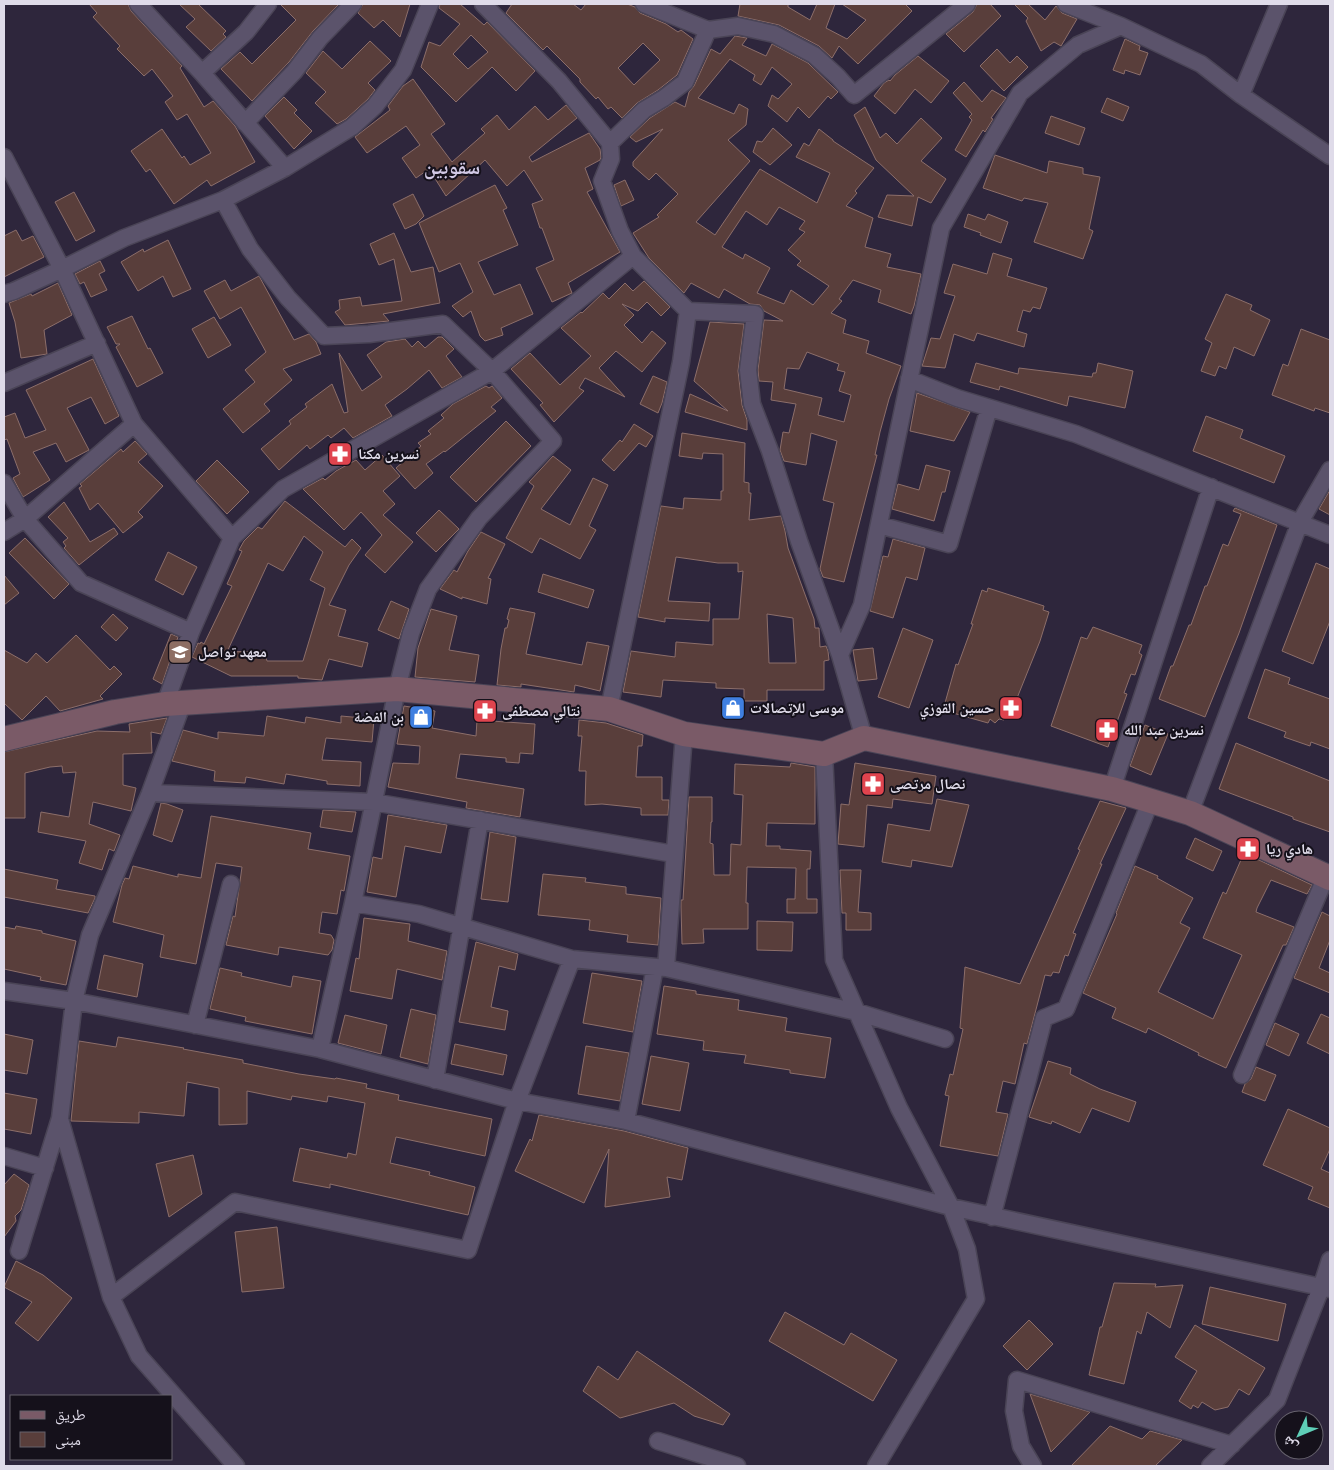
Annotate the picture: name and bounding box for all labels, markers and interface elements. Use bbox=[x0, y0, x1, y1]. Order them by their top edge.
district label: سقوبين bbox=[424, 154, 480, 180]
pharmacy icon: نسرين مكنا bbox=[327, 441, 353, 467]
place label: نسرين مكنا bbox=[358, 444, 419, 463]
school or university icon: معهد تواصل bbox=[167, 639, 193, 665]
place label: معهد تواصل bbox=[198, 642, 267, 661]
shop icon: موسى للإتصالات bbox=[720, 695, 746, 721]
pharmacy icon: حسين القوزي bbox=[998, 695, 1024, 721]
pharmacy icon: نتالي مصطفى bbox=[472, 698, 498, 724]
place label: موسى للإتصالات bbox=[750, 698, 844, 717]
place label: حسين القوزي bbox=[919, 698, 994, 720]
place label: نتالي مصطفى bbox=[502, 701, 580, 723]
shop icon: بن الفضة bbox=[408, 704, 434, 730]
place label: بن الفضة bbox=[354, 707, 404, 726]
pharmacy icon: نسرين عبد الله bbox=[1094, 717, 1120, 743]
place label: نسرين عبد الله bbox=[1124, 720, 1204, 739]
pharmacy icon: نصال مرتصى bbox=[860, 771, 886, 797]
place label: نصال مرتصى bbox=[890, 774, 965, 793]
pharmacy icon: هادي ريا bbox=[1235, 836, 1261, 862]
place label: هادي ريا bbox=[1266, 839, 1313, 861]
legend bbox=[10, 1395, 172, 1460]
text: طريق bbox=[55, 1405, 86, 1425]
north arrow bbox=[1274, 1410, 1324, 1460]
text: مبنى bbox=[55, 1430, 81, 1450]
text: ش bbox=[1278, 1432, 1301, 1456]

